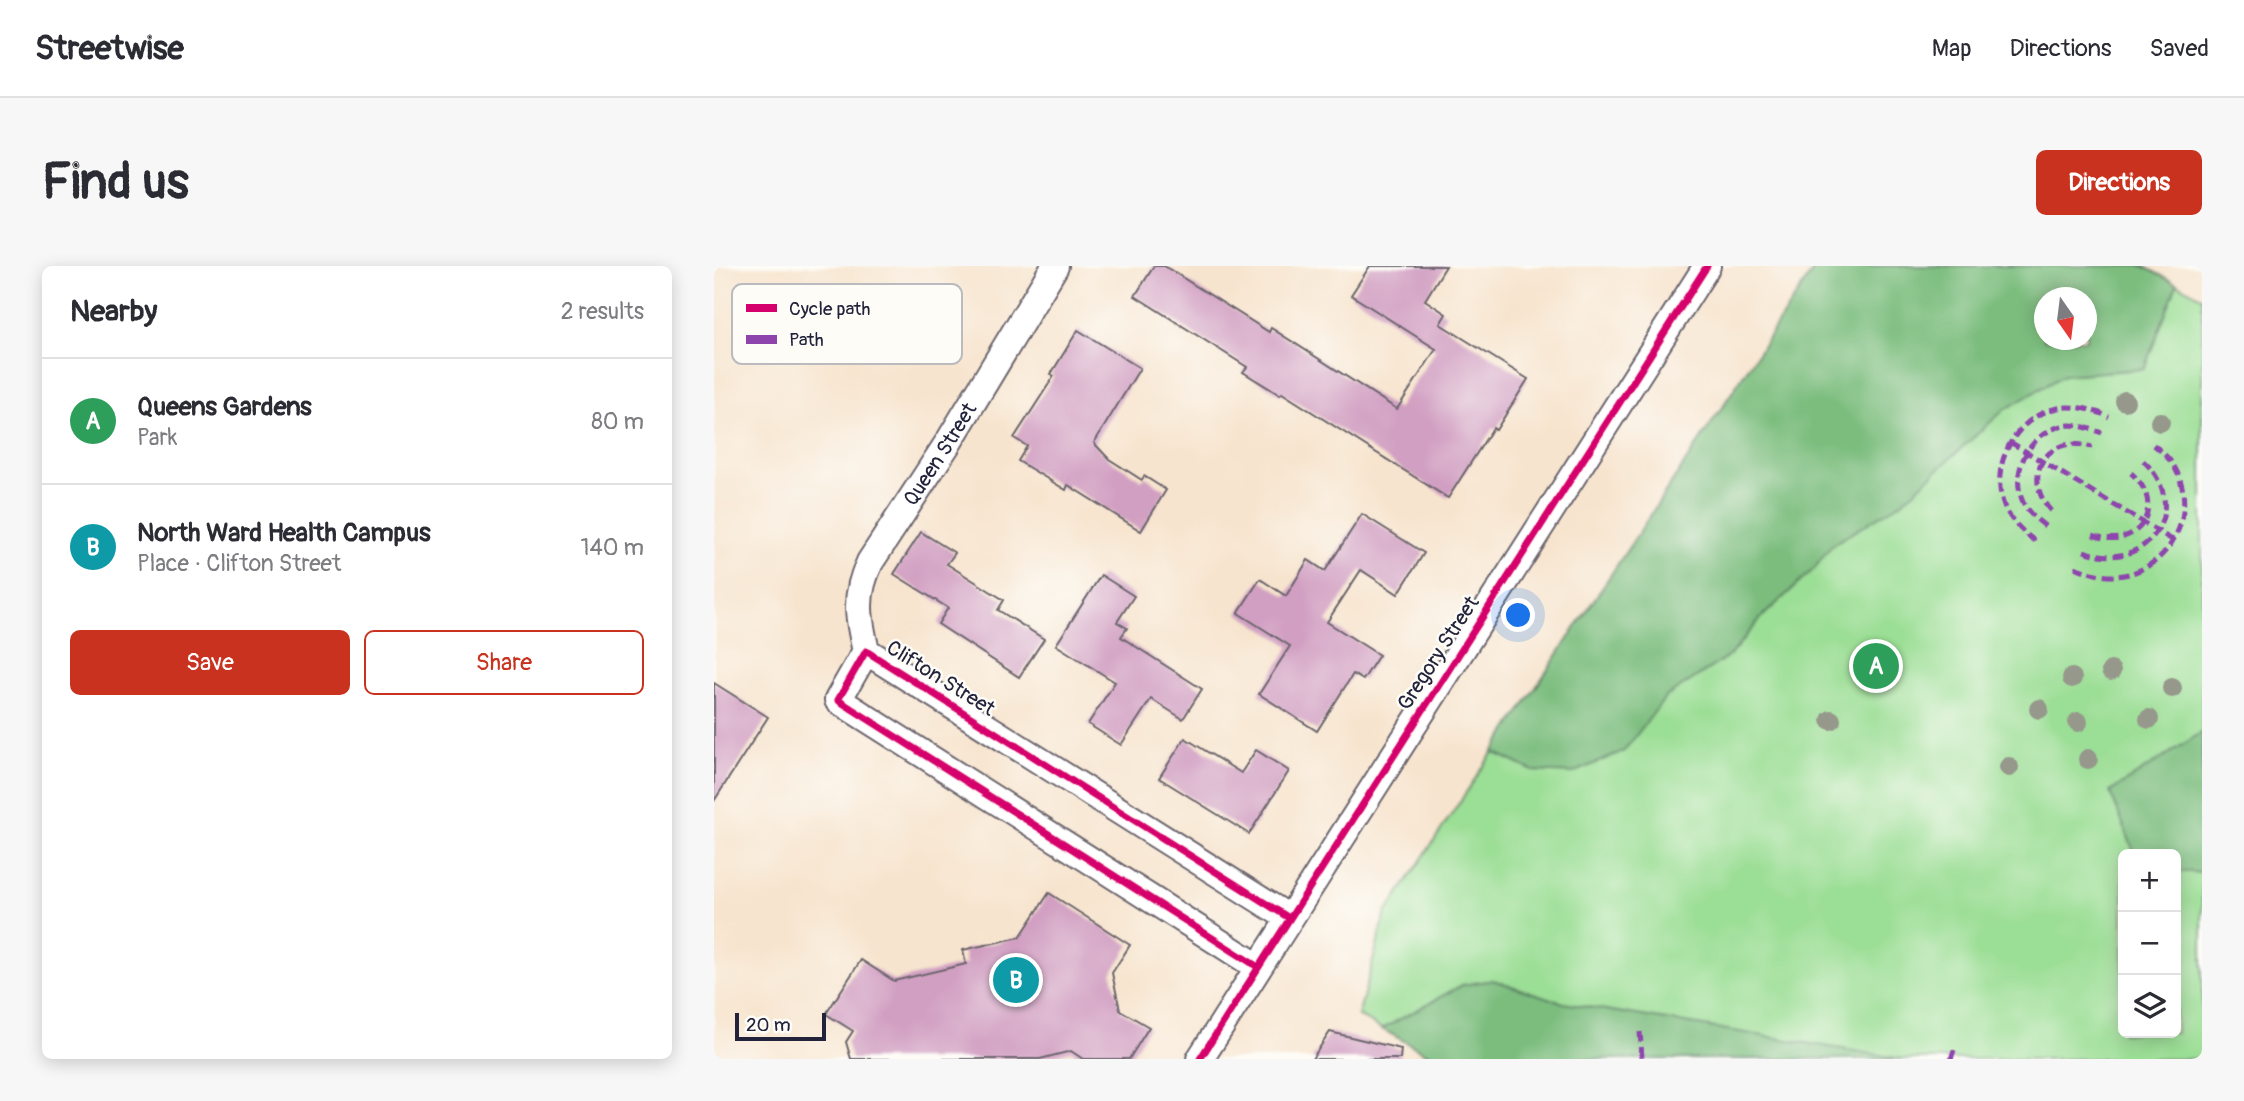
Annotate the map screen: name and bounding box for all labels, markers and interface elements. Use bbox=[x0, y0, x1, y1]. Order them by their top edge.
text: Streetwise bbox=[35, 28, 184, 69]
text: Map bbox=[1932, 34, 1972, 63]
text: Directions bbox=[2010, 34, 2111, 63]
text: Saved bbox=[2149, 34, 2209, 63]
button: Directions bbox=[2036, 150, 2202, 215]
text: Find us bbox=[42, 152, 189, 213]
legend bbox=[732, 284, 962, 364]
north arrow bbox=[2034, 287, 2097, 350]
text: Nearby bbox=[70, 293, 157, 330]
text: 2 results bbox=[561, 297, 644, 326]
text: Cycle path bbox=[789, 297, 870, 321]
text: Path bbox=[789, 328, 824, 352]
text: Queens Gardens bbox=[137, 391, 312, 423]
street label: Queen Street bbox=[898, 397, 983, 511]
text: A bbox=[86, 407, 100, 436]
text: 80 m bbox=[591, 407, 644, 436]
text: Park bbox=[137, 423, 177, 452]
text: North Ward Health Campus bbox=[137, 517, 431, 549]
text: B bbox=[86, 533, 100, 562]
text: 140 m bbox=[581, 533, 644, 562]
text: Place · Clifton Street bbox=[137, 549, 341, 578]
street label: Gregory Street bbox=[1391, 590, 1486, 716]
your location bbox=[1501, 598, 1535, 632]
button: Save bbox=[70, 630, 350, 695]
button: Share bbox=[364, 630, 644, 695]
street label: Clifton Street bbox=[881, 634, 1001, 723]
pin: A bbox=[1853, 640, 1899, 692]
map controls bbox=[2118, 849, 2181, 1038]
button: + bbox=[2118, 849, 2181, 912]
button: − bbox=[2118, 912, 2181, 975]
pin: B bbox=[993, 954, 1039, 1006]
button: layers bbox=[2118, 975, 2181, 1038]
scale bar bbox=[735, 1010, 826, 1042]
text: 20 m bbox=[746, 1013, 791, 1037]

